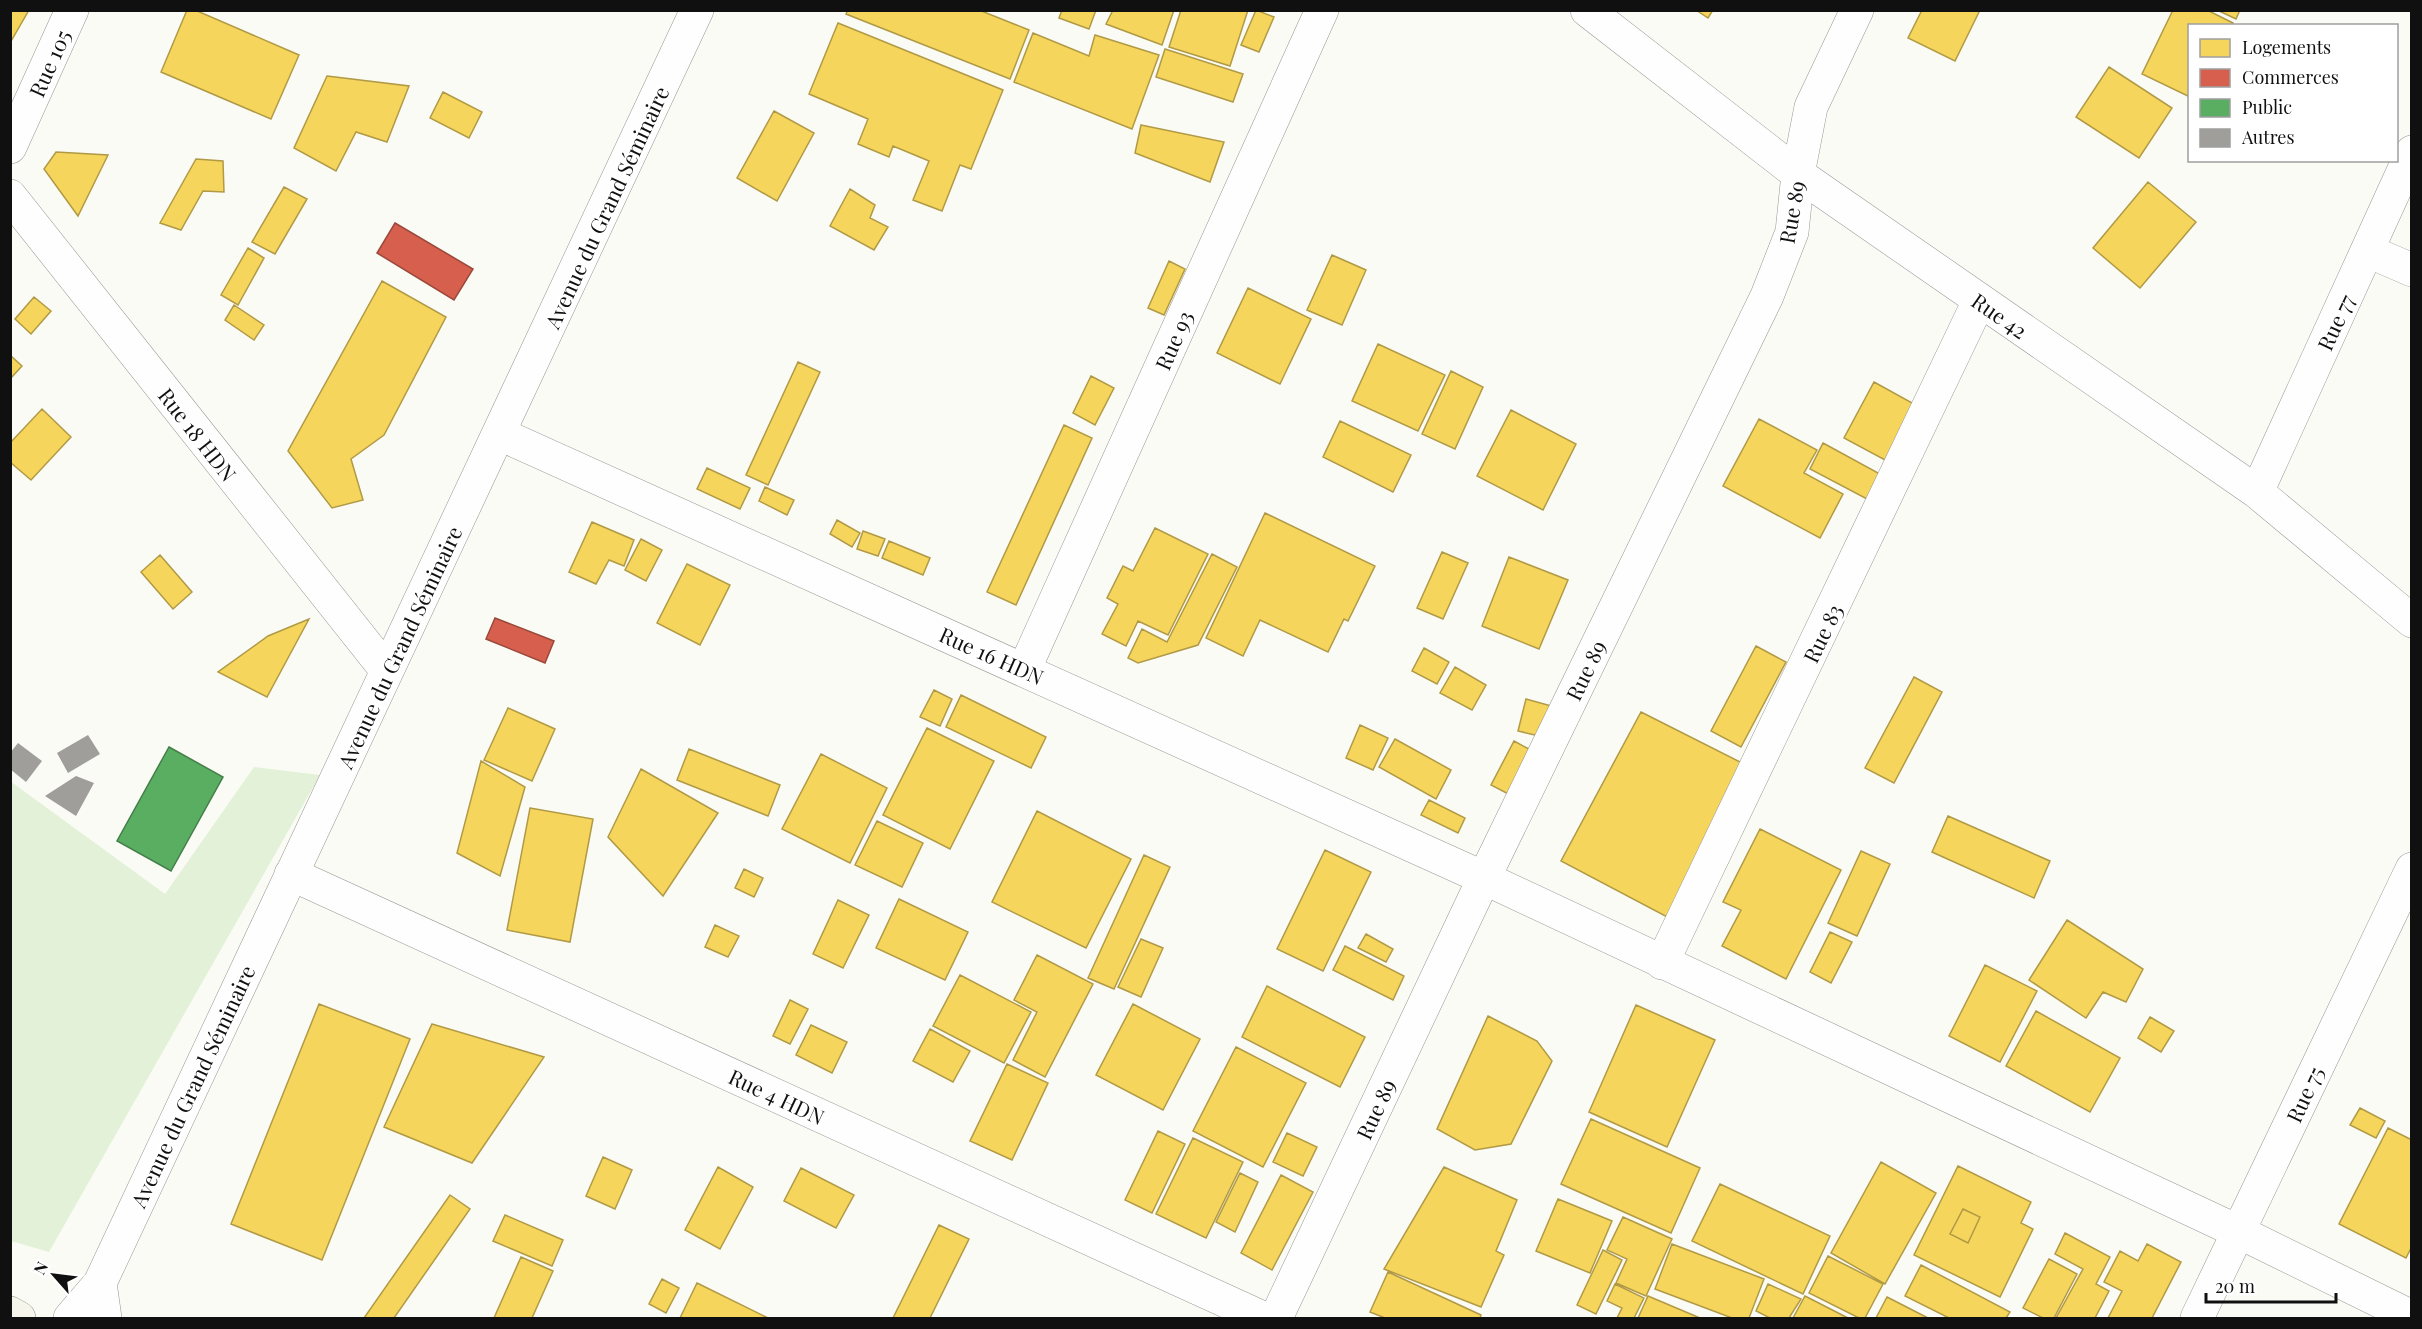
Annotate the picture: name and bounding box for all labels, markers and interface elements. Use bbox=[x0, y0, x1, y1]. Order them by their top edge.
legend bbox=[2188, 24, 2398, 162]
street label: Rue 105 bbox=[22, 25, 76, 101]
text: Logements bbox=[2242, 35, 2331, 59]
text: Commerces bbox=[2242, 65, 2339, 89]
street label: Avenue du Grand Séminaire bbox=[537, 81, 675, 334]
text: Public bbox=[2242, 95, 2292, 119]
text: Autres bbox=[2241, 125, 2294, 149]
street label: Rue 89 bbox=[1772, 178, 1810, 246]
street label: Rue 42 bbox=[1967, 286, 2033, 344]
street label: Rue 77 bbox=[2310, 289, 2360, 355]
street label: Rue 93 bbox=[1148, 306, 1198, 374]
street label: Rue 18 HDN bbox=[153, 382, 243, 487]
street label: Avenue du Grand Séminaire bbox=[330, 521, 468, 774]
street label: Rue 83 bbox=[1796, 599, 1848, 667]
street label: Rue 16 HDN bbox=[935, 620, 1049, 690]
street label: Rue 89 bbox=[1559, 635, 1611, 705]
street label: Avenue du Grand Séminaire bbox=[123, 960, 261, 1213]
street label: Rue 75 bbox=[2279, 1061, 2329, 1127]
street label: Rue 4 HDN bbox=[725, 1062, 830, 1130]
street label: Rue 89 bbox=[1349, 1074, 1401, 1144]
north arrow bbox=[24, 1245, 84, 1305]
text: N bbox=[28, 1257, 53, 1278]
scale bar bbox=[2206, 1266, 2336, 1304]
text: 20 m bbox=[2215, 1274, 2255, 1298]

